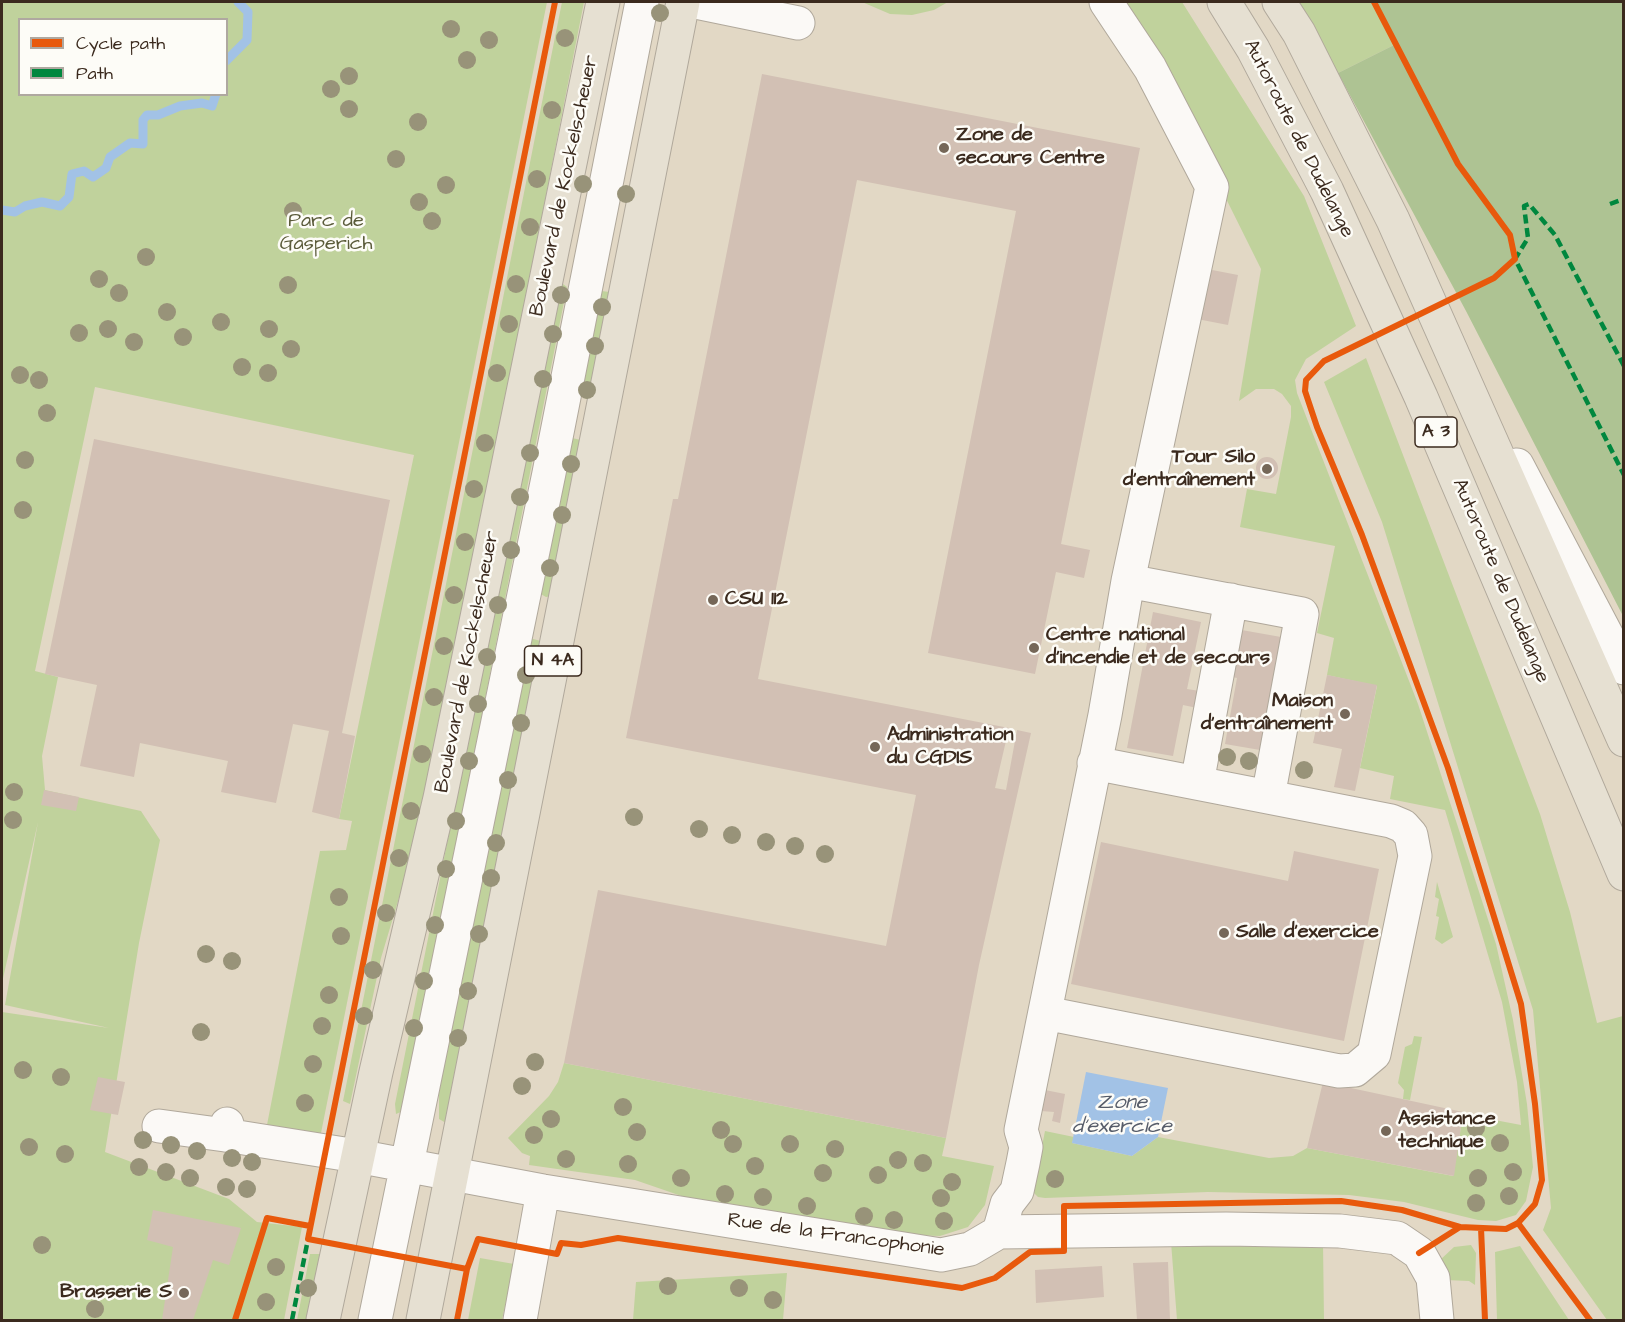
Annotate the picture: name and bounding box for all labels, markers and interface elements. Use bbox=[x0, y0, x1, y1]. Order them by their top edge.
legend bbox=[18, 18, 228, 96]
text: Cycle path bbox=[76, 31, 165, 56]
street label: Autoroute de Dudelange bbox=[1238, 36, 1358, 242]
street label: Boulevard de Kockelscheuer bbox=[526, 53, 604, 319]
text: Path bbox=[76, 61, 113, 86]
place label: Zone de secours Centre bbox=[956, 124, 1105, 171]
marker: Zone de secours Centre bbox=[937, 141, 951, 155]
park label: Parc de Gasperich bbox=[280, 210, 372, 257]
road number: A 3 bbox=[1415, 417, 1457, 447]
place label: Tour Silo d'entraînement bbox=[1123, 446, 1255, 493]
marker: Tour Silo d'entraînement bbox=[1260, 462, 1274, 476]
street label: Autoroute de Dudelange bbox=[1446, 475, 1554, 687]
street label: Boulevard de Kockelscheuer bbox=[431, 529, 505, 795]
place label: CSU 112 bbox=[725, 588, 788, 612]
marker: CSU 112 bbox=[706, 593, 720, 607]
place label: Centre national d'incendie et de secours bbox=[1046, 624, 1270, 671]
marker: Centre national d'incendie et de secours bbox=[1027, 641, 1041, 655]
road number: N 4A bbox=[524, 646, 582, 676]
place label: Maison d'entraînement bbox=[1201, 690, 1333, 737]
marker: Maison d'entraînement bbox=[1338, 707, 1352, 721]
place label: Administration du CGDIS bbox=[887, 724, 1013, 771]
marker: Administration du CGDIS bbox=[868, 740, 882, 754]
place label: Salle d'exercice bbox=[1236, 921, 1379, 945]
marker: Salle d'exercice bbox=[1217, 926, 1231, 940]
water label: Zone d'exercice bbox=[1072, 1091, 1172, 1141]
place label: Assistance technique bbox=[1398, 1108, 1496, 1155]
marker: Assistance technique bbox=[1379, 1124, 1393, 1138]
street label: Rue de la Francophonie bbox=[726, 1209, 946, 1263]
place label: Brasserie S bbox=[60, 1281, 172, 1305]
marker: Brasserie S bbox=[177, 1286, 191, 1300]

